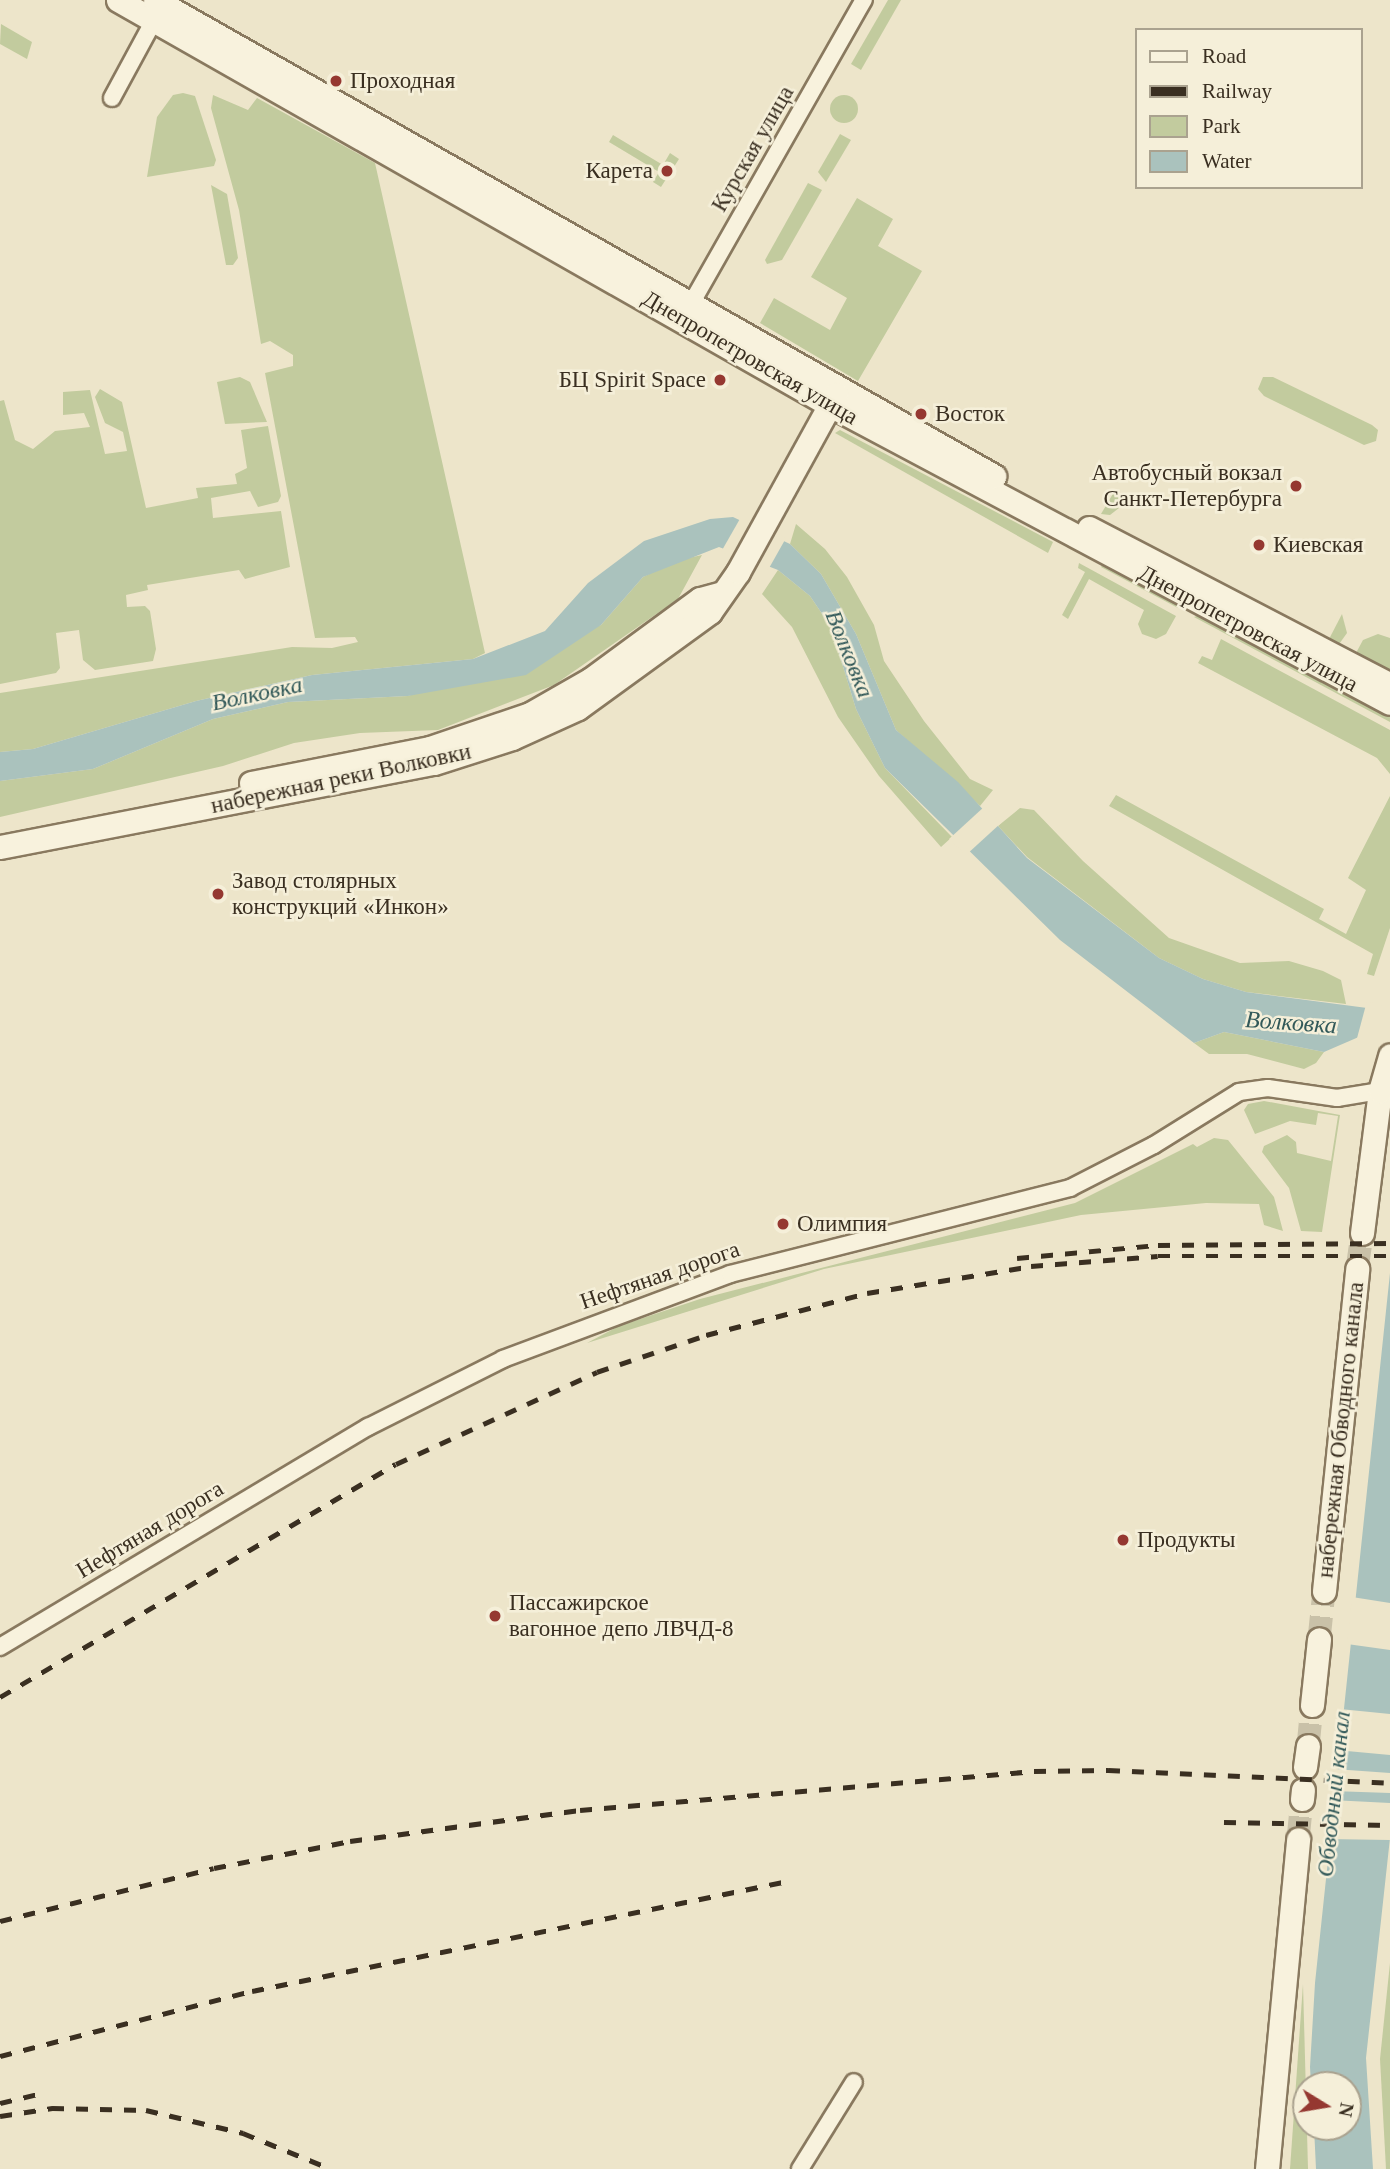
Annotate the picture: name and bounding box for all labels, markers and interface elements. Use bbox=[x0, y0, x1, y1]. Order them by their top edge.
legend bbox=[1134, 28, 1362, 189]
text: Road bbox=[1202, 44, 1246, 68]
place label: Проходная bbox=[350, 67, 455, 95]
marker: Проходная bbox=[328, 73, 344, 89]
text: Railway bbox=[1202, 79, 1272, 103]
street label: Курская улица bbox=[706, 81, 800, 217]
text: Park bbox=[1202, 114, 1241, 138]
text: Water bbox=[1202, 149, 1252, 173]
place label: Карета bbox=[586, 157, 653, 185]
marker: Карета bbox=[659, 163, 675, 179]
street label: Днепропетровская улица bbox=[637, 285, 863, 431]
place label: БЦ Spirit Space bbox=[559, 366, 706, 394]
marker: БЦ Spirit Space bbox=[712, 372, 728, 388]
place label: Восток bbox=[935, 400, 1005, 428]
marker: Восток bbox=[913, 406, 929, 422]
place label: Автобусный вокзал Санкт-Петербурга bbox=[1091, 459, 1282, 513]
marker: Автобусный вокзал Санкт-Петербурга bbox=[1288, 478, 1304, 494]
place label: Киевская bbox=[1273, 531, 1363, 559]
marker: Киевская bbox=[1251, 537, 1267, 553]
street label: Днепропетровская улица bbox=[1134, 559, 1362, 699]
water label: Волковка bbox=[818, 606, 880, 702]
water label: Волковка bbox=[209, 670, 305, 718]
street label: набережная реки Волковки bbox=[208, 738, 474, 820]
place label: Завод столярных конструкций «Инкон» bbox=[232, 867, 449, 921]
marker: Завод столярных конструкций «Инкон» bbox=[210, 886, 226, 902]
water label: Волковка bbox=[1244, 1005, 1338, 1041]
place label: Олимпия bbox=[797, 1210, 887, 1238]
marker: Олимпия bbox=[775, 1216, 791, 1232]
street label: Нефтяная дорога bbox=[577, 1236, 743, 1316]
street label: набережная Обводного канала bbox=[1312, 1281, 1370, 1579]
street label: Нефтяная дорога bbox=[71, 1475, 229, 1585]
place label: Продукты bbox=[1137, 1526, 1236, 1554]
marker: Продукты bbox=[1115, 1532, 1131, 1548]
place label: Пассажирское вагонное депо ЛВЧД-8 bbox=[509, 1589, 734, 1643]
marker: Пассажирское вагонное депо ЛВЧД-8 bbox=[487, 1608, 503, 1624]
water label: Обводный канал bbox=[1311, 1710, 1357, 1878]
north arrow bbox=[1292, 2071, 1362, 2141]
text: N bbox=[1335, 2101, 1358, 2118]

